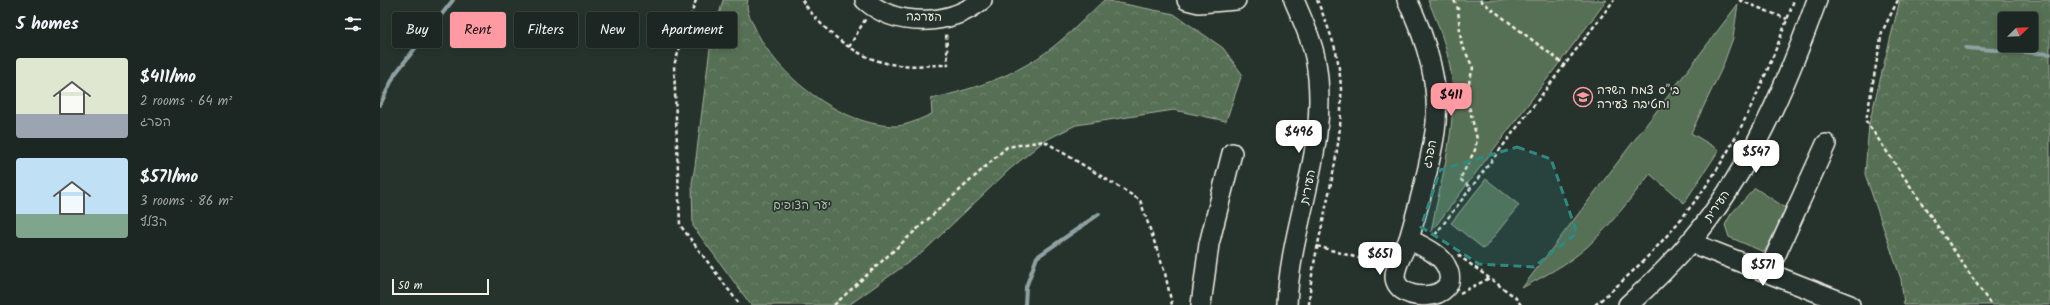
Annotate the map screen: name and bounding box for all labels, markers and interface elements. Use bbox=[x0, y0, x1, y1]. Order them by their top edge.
street label: הערבה bbox=[906, 7, 942, 27]
text: 5 homes bbox=[16, 11, 79, 38]
chip: Buy bbox=[392, 12, 442, 48]
chip: Rent bbox=[450, 12, 506, 48]
chip: Filters bbox=[514, 12, 578, 48]
chip: New bbox=[586, 12, 639, 48]
chip: Apartment bbox=[647, 12, 737, 48]
north arrow bbox=[1998, 12, 2038, 52]
map controls bbox=[1998, 12, 2038, 52]
icon: filters bbox=[342, 13, 364, 35]
text: $411/mo bbox=[140, 64, 196, 91]
icon: home bbox=[48, 74, 96, 122]
place label: בי"ס צמח השדה וחטיבה צעירה bbox=[1597, 81, 1679, 114]
pin: $411 bbox=[1427, 83, 1475, 117]
text: $411 bbox=[1440, 85, 1462, 106]
school or university icon: בי"ס צמח השדה וחטיבה צעירה bbox=[1572, 86, 1594, 108]
text: 2 rooms · 64 m² bbox=[140, 91, 232, 112]
text: הפרג bbox=[140, 112, 171, 133]
pin: $496 bbox=[1275, 120, 1323, 154]
text: $496 bbox=[1285, 122, 1313, 143]
street label: הפרג bbox=[1418, 138, 1442, 170]
pin: $547 bbox=[1732, 140, 1780, 174]
text: $547 bbox=[1742, 142, 1770, 163]
text: $571/mo bbox=[140, 164, 198, 191]
street label: העירית bbox=[1295, 168, 1321, 207]
icon: home bbox=[48, 174, 96, 222]
street label: העירית bbox=[1699, 186, 1735, 227]
text: 3 rooms · 86 m² bbox=[140, 191, 233, 212]
park label: יער הצופים bbox=[773, 196, 831, 215]
text: הצלף bbox=[140, 212, 167, 233]
pin: $651 bbox=[1356, 242, 1404, 276]
text: $651 bbox=[1367, 244, 1393, 265]
pin: $571 bbox=[1739, 253, 1787, 287]
text: $571 bbox=[1751, 255, 1775, 276]
scale bar bbox=[392, 277, 489, 296]
text: 50 m bbox=[398, 277, 423, 295]

